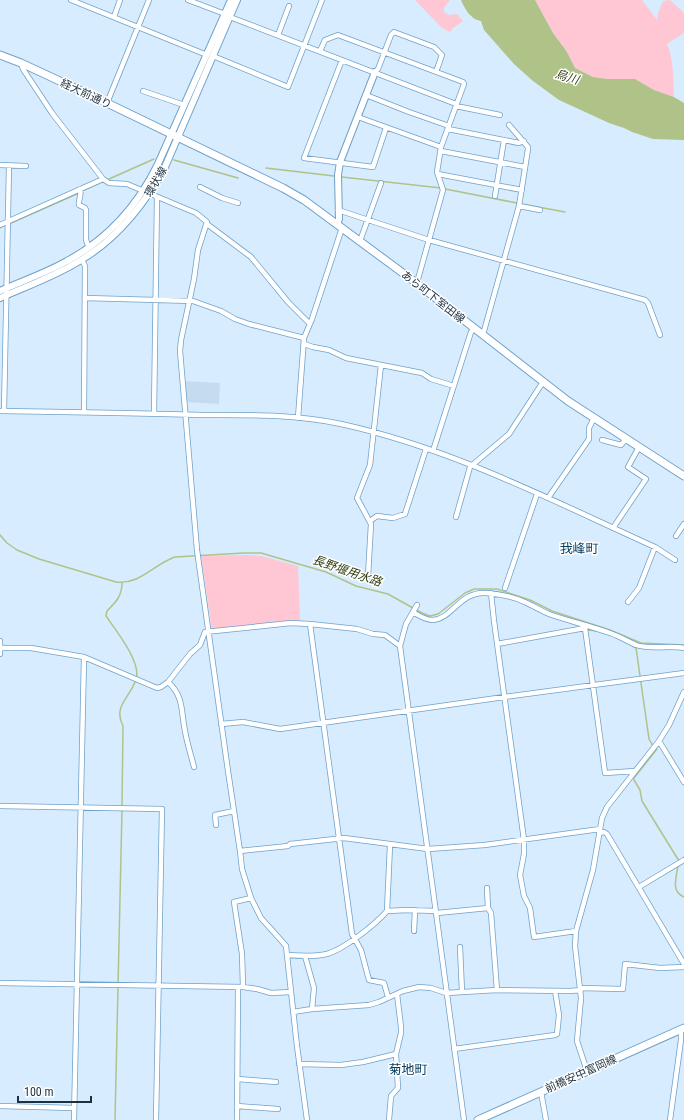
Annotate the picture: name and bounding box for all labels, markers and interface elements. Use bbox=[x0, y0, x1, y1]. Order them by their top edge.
water label: 烏川 bbox=[553, 67, 582, 88]
street label: 経大前通り bbox=[58, 76, 114, 112]
street label: 環状線 bbox=[142, 164, 170, 200]
street label: あら町下室田線 bbox=[399, 268, 467, 326]
district label: 我峰町 bbox=[559, 541, 599, 556]
water label: 長野堰用水路 bbox=[311, 553, 384, 590]
street label: 前橋安中富岡線 bbox=[543, 1052, 619, 1096]
district label: 菊地町 bbox=[388, 1062, 428, 1077]
scale bar bbox=[18, 1078, 91, 1104]
text: 100 m bbox=[24, 1085, 54, 1099]

